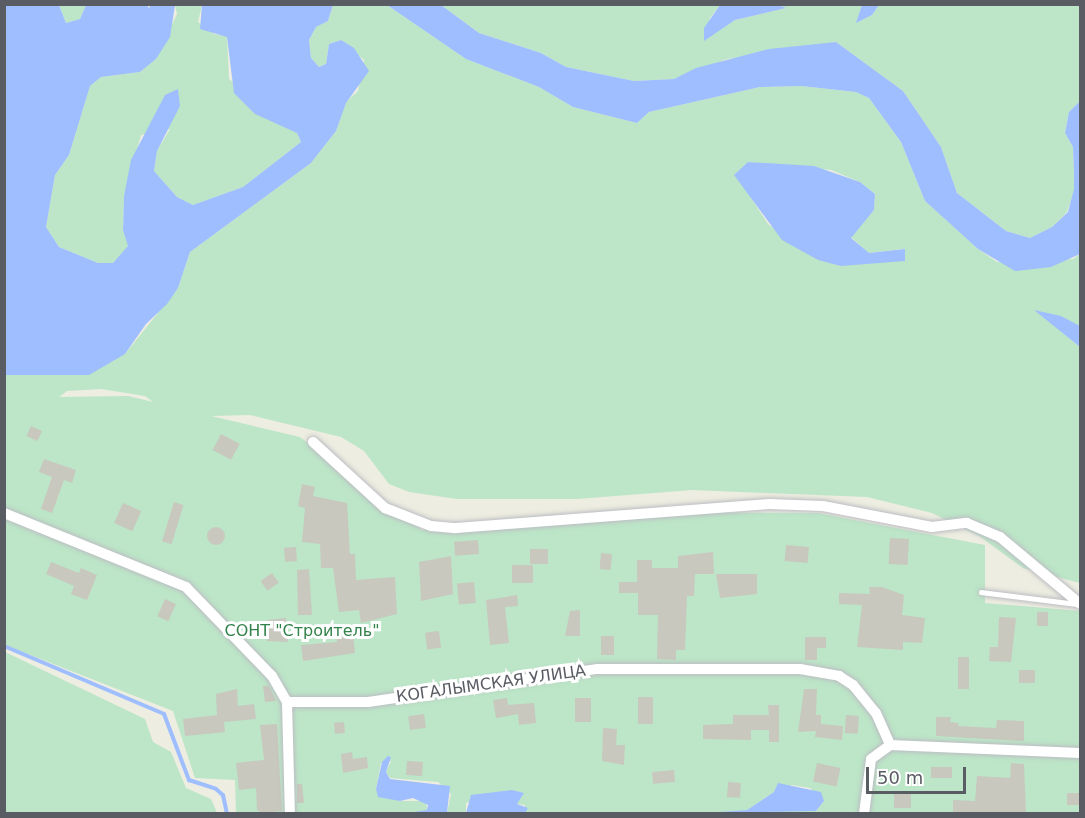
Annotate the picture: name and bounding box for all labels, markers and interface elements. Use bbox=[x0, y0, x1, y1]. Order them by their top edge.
park label: СОНТ "Строитель" bbox=[224, 621, 380, 641]
street label: КОГАЛЫМСКАЯ УЛИЦА bbox=[395, 661, 587, 707]
scale bar bbox=[869, 755, 970, 793]
text: 50 m bbox=[877, 767, 923, 788]

